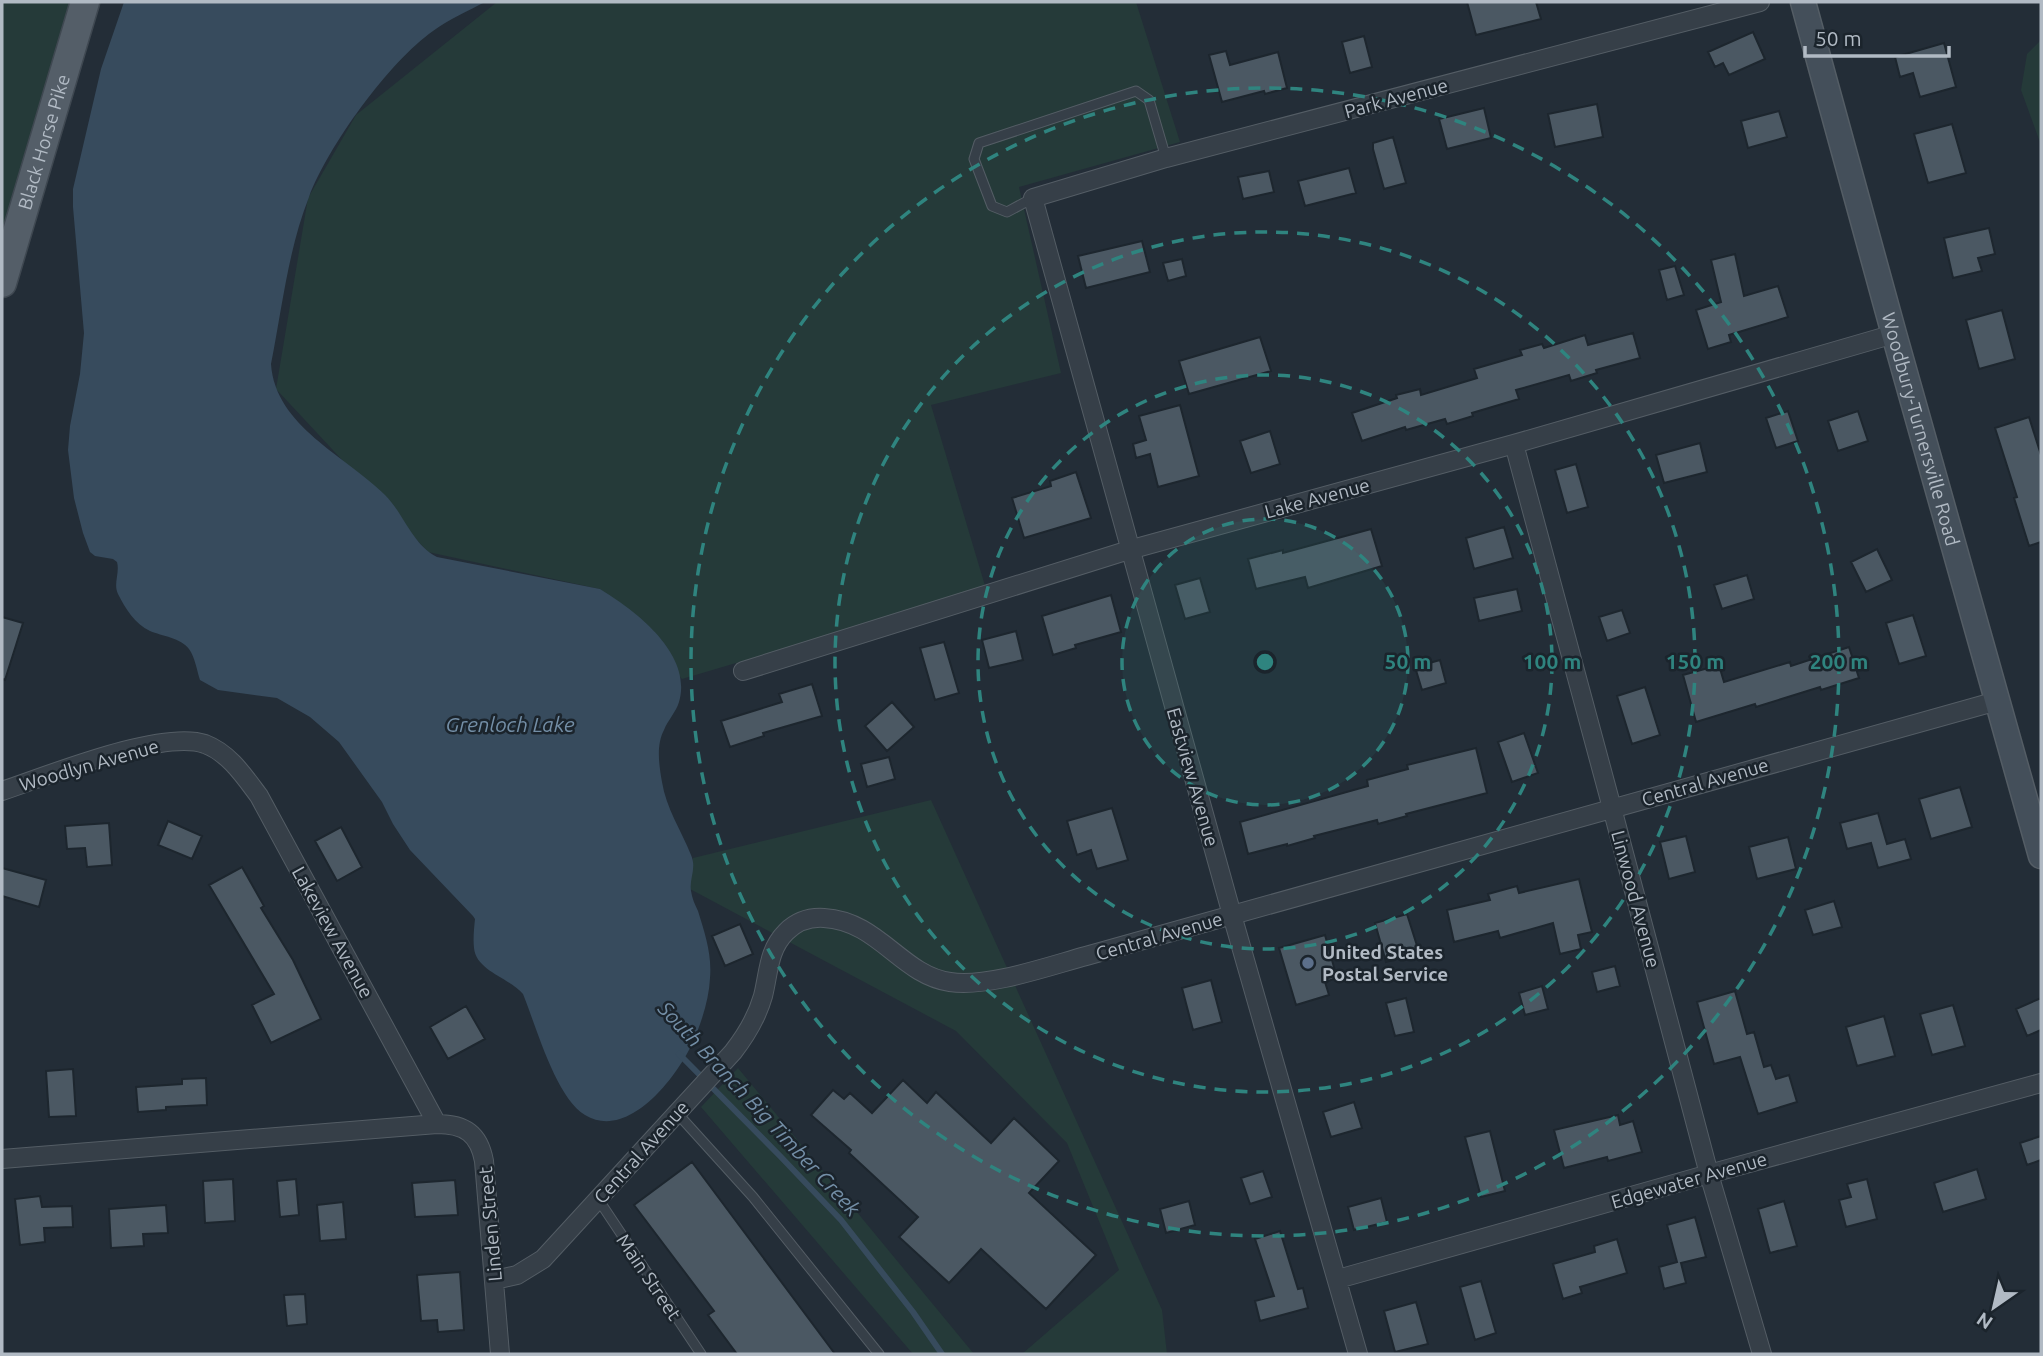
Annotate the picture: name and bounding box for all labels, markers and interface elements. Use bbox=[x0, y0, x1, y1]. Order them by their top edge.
scale bar bbox=[1805, 14, 1948, 58]
text: 50 m bbox=[1815, 26, 1862, 50]
street label: Black Horse Pike bbox=[13, 72, 74, 212]
street label: Park Avenue bbox=[1342, 74, 1450, 122]
street label: Woodbury-Turnersville Road bbox=[1878, 310, 1964, 548]
street label: Lake Avenue bbox=[1262, 473, 1372, 523]
text: 50 m bbox=[1385, 649, 1431, 673]
text: 100 m bbox=[1523, 649, 1581, 673]
text: 150 m bbox=[1666, 649, 1724, 673]
text: 200 m bbox=[1810, 649, 1868, 673]
centre of rings bbox=[1253, 650, 1277, 674]
street label: Eastview Avenue bbox=[1163, 705, 1223, 849]
water label: Grenloch Lake bbox=[445, 712, 575, 736]
street label: Woodlyn Avenue bbox=[17, 735, 161, 795]
street label: Central Avenue bbox=[1639, 753, 1771, 811]
street label: Linwood Avenue bbox=[1607, 828, 1665, 970]
street label: Lakeview Avenue bbox=[288, 863, 378, 1001]
street label: Central Avenue bbox=[1093, 907, 1225, 965]
place label: United States Postal Service bbox=[1322, 941, 1448, 985]
marker: United States Postal Service bbox=[1300, 955, 1316, 971]
water label: South Branch Big Timber Creek bbox=[653, 995, 866, 1221]
street label: Central Avenue bbox=[589, 1096, 693, 1208]
street label: Edgewater Avenue bbox=[1609, 1147, 1769, 1213]
street label: Linden Street bbox=[474, 1165, 506, 1282]
street label: Main Street bbox=[612, 1230, 686, 1325]
north arrow bbox=[1959, 1272, 2029, 1342]
text: N bbox=[1972, 1308, 1997, 1334]

